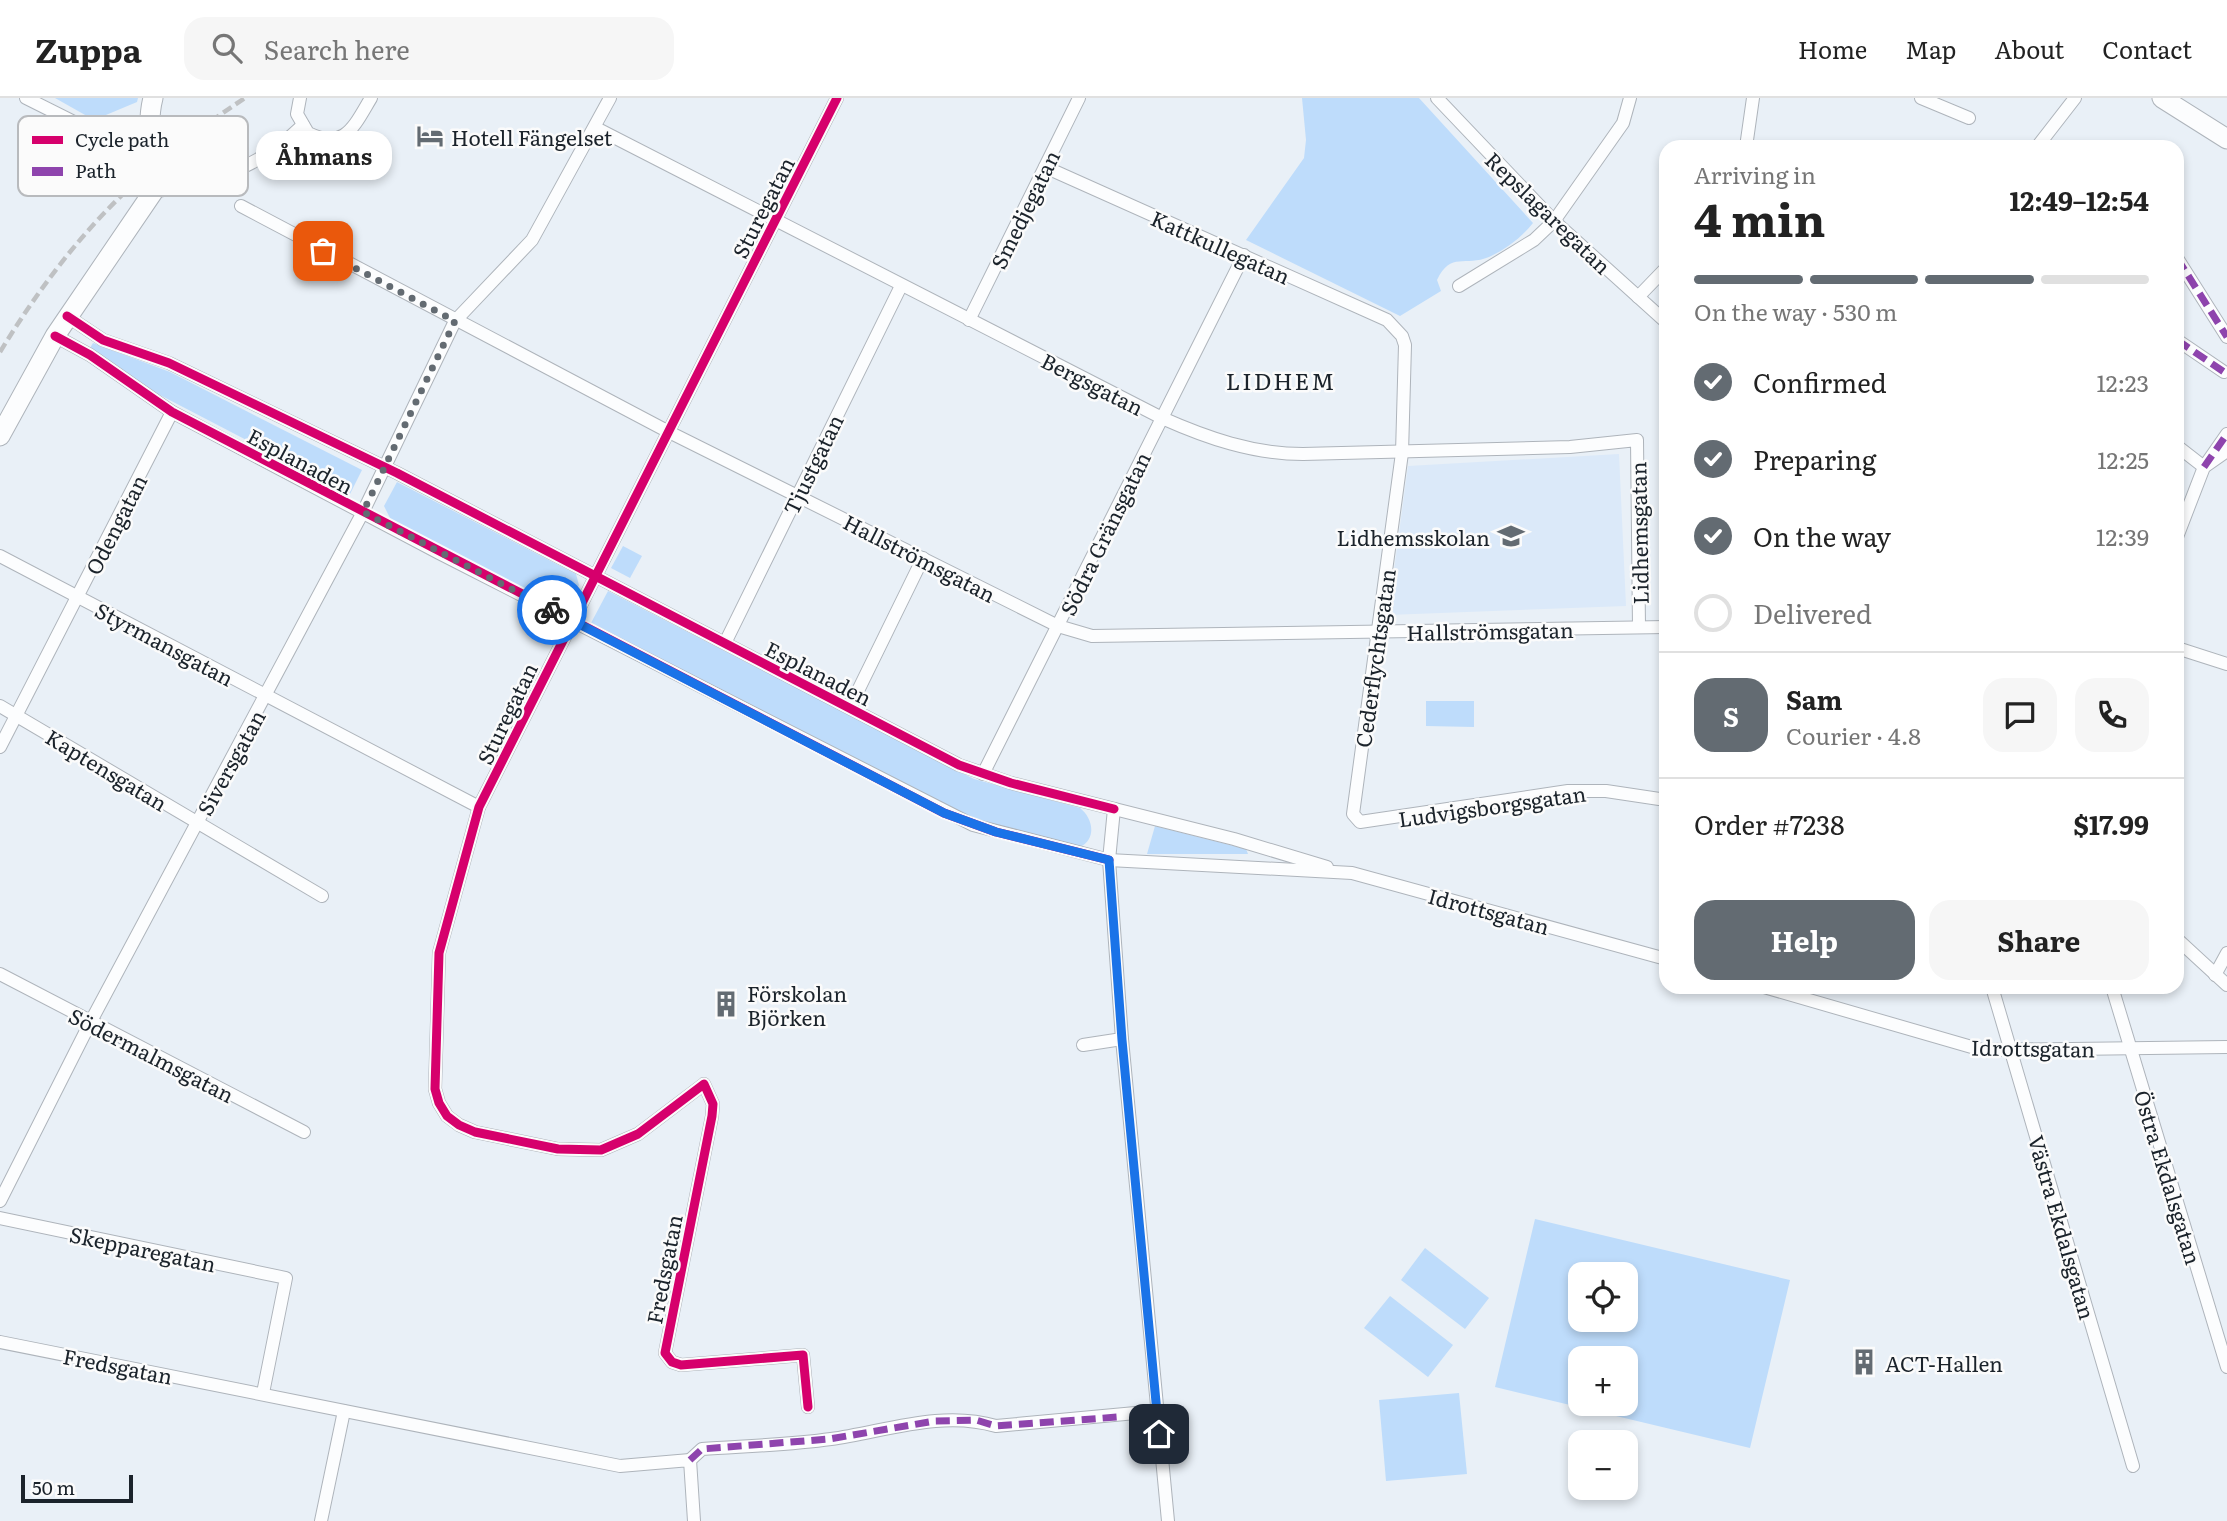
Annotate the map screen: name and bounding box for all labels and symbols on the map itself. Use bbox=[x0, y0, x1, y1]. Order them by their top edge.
legend bbox=[18, 116, 248, 196]
hotel icon: Hotell Fängelset bbox=[415, 121, 445, 151]
place label: Hotell Fängelset bbox=[451, 121, 613, 152]
text: Cycle path bbox=[75, 125, 169, 153]
callout: Åhmans bbox=[255, 132, 391, 181]
street label: Smedjegatan bbox=[982, 144, 1066, 274]
street label: Repslagaregatan bbox=[1479, 144, 1619, 280]
street label: Sturegatan bbox=[723, 151, 801, 263]
text: Path bbox=[75, 156, 116, 184]
street label: Kattkullegatan bbox=[1146, 201, 1296, 291]
pin bbox=[293, 221, 353, 281]
street label: Bergsgatan bbox=[1037, 344, 1149, 422]
district label: LIDHEM bbox=[1226, 363, 1336, 397]
street label: Tjustgatan bbox=[774, 408, 850, 519]
street label: Esplanaden bbox=[243, 419, 360, 501]
street label: Södra Gränsgatan bbox=[1051, 446, 1157, 620]
street label: Lidhemsgatan bbox=[1621, 461, 1655, 605]
street label: Odengatan bbox=[77, 468, 154, 579]
street label: Hallströmsgatan bbox=[838, 505, 1002, 609]
place label: Lidhemsskolan bbox=[1337, 521, 1490, 552]
school or university icon: Lidhemsskolan bbox=[1496, 521, 1526, 551]
street label: Cederflychtsgatan bbox=[1346, 566, 1402, 749]
courier bbox=[517, 575, 587, 645]
street label: Styrmansgatan bbox=[90, 593, 240, 693]
street label: Hallströmsgatan bbox=[1406, 613, 1574, 647]
street label: Esplanaden bbox=[760, 632, 878, 712]
street label: Sturegatan bbox=[468, 657, 544, 769]
street label: Siversgatan bbox=[188, 703, 272, 820]
street label: Kaptensgatan bbox=[40, 720, 174, 818]
street label: Ludvigsborgsgatan bbox=[1396, 776, 1588, 834]
street label: Idrottsgatan bbox=[1425, 879, 1553, 941]
place label: Förskolan Björken bbox=[747, 977, 847, 1032]
building icon: Förskolan Björken bbox=[711, 989, 741, 1019]
street label: Södermalmsgatan bbox=[64, 999, 240, 1109]
street label: Idrottsgatan bbox=[1971, 1030, 2096, 1064]
street label: Östra Ekdalsgatan bbox=[2128, 1086, 2210, 1268]
street label: Västra Ekdalsgatan bbox=[2022, 1131, 2104, 1323]
street label: Fredsgatan bbox=[637, 1211, 689, 1326]
street label: Skepparegatan bbox=[67, 1217, 219, 1279]
street label: Fredsgatan bbox=[61, 1339, 176, 1391]
building icon: ACT-Hallen bbox=[1849, 1347, 1879, 1377]
place label: ACT-Hallen bbox=[1885, 1347, 2003, 1378]
pin bbox=[1129, 1404, 1189, 1464]
scale bar bbox=[21, 1472, 133, 1504]

